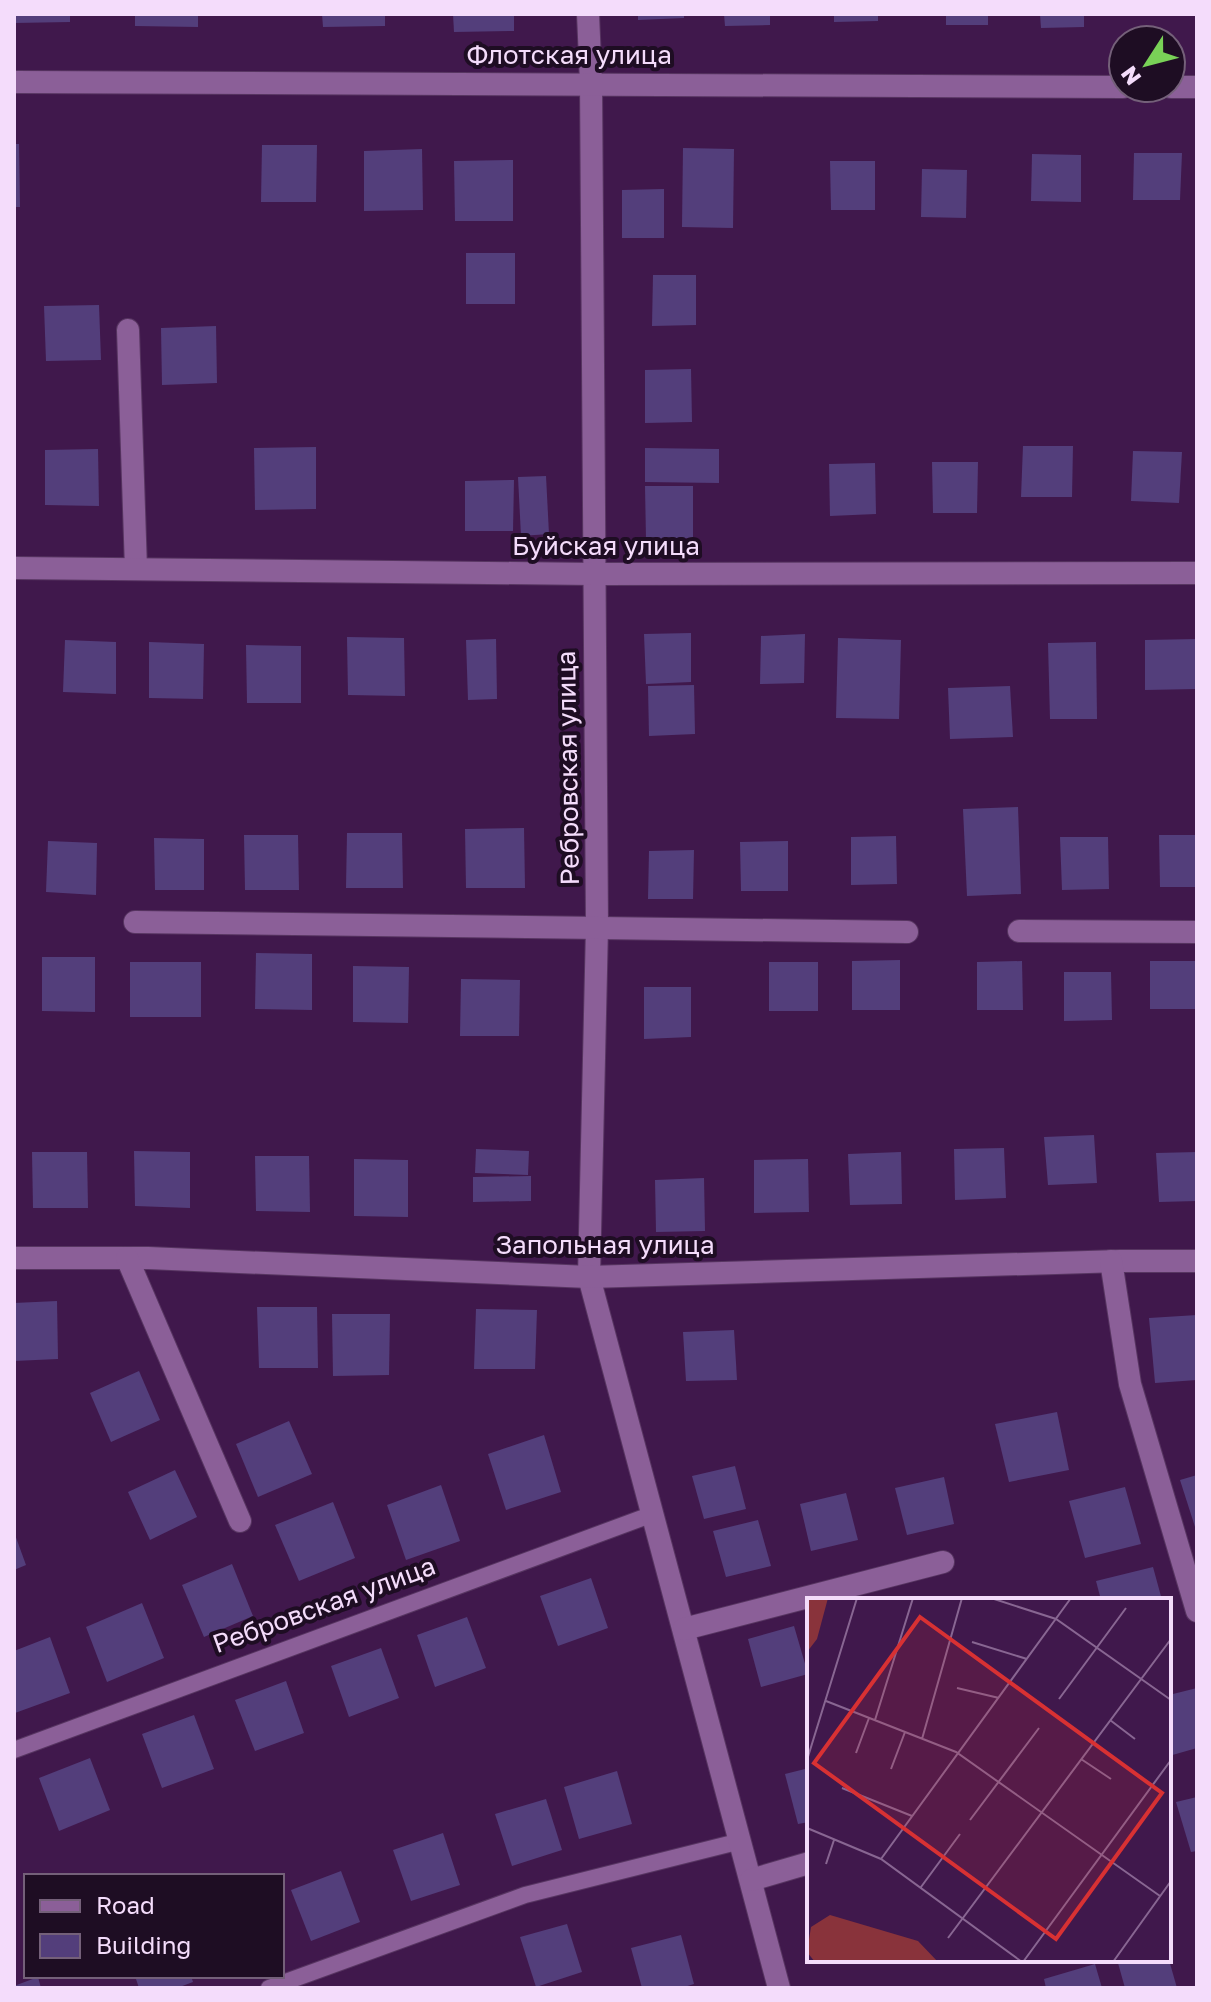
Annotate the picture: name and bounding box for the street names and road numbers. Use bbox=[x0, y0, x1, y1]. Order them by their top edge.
street label: Флотская улица bbox=[466, 39, 672, 70]
street label: Буйская улица bbox=[512, 530, 700, 561]
street label: Ребровская улица bbox=[550, 650, 585, 886]
street label: Запольная улица bbox=[495, 1229, 715, 1260]
street label: Ребровская улица bbox=[208, 1550, 439, 1659]

